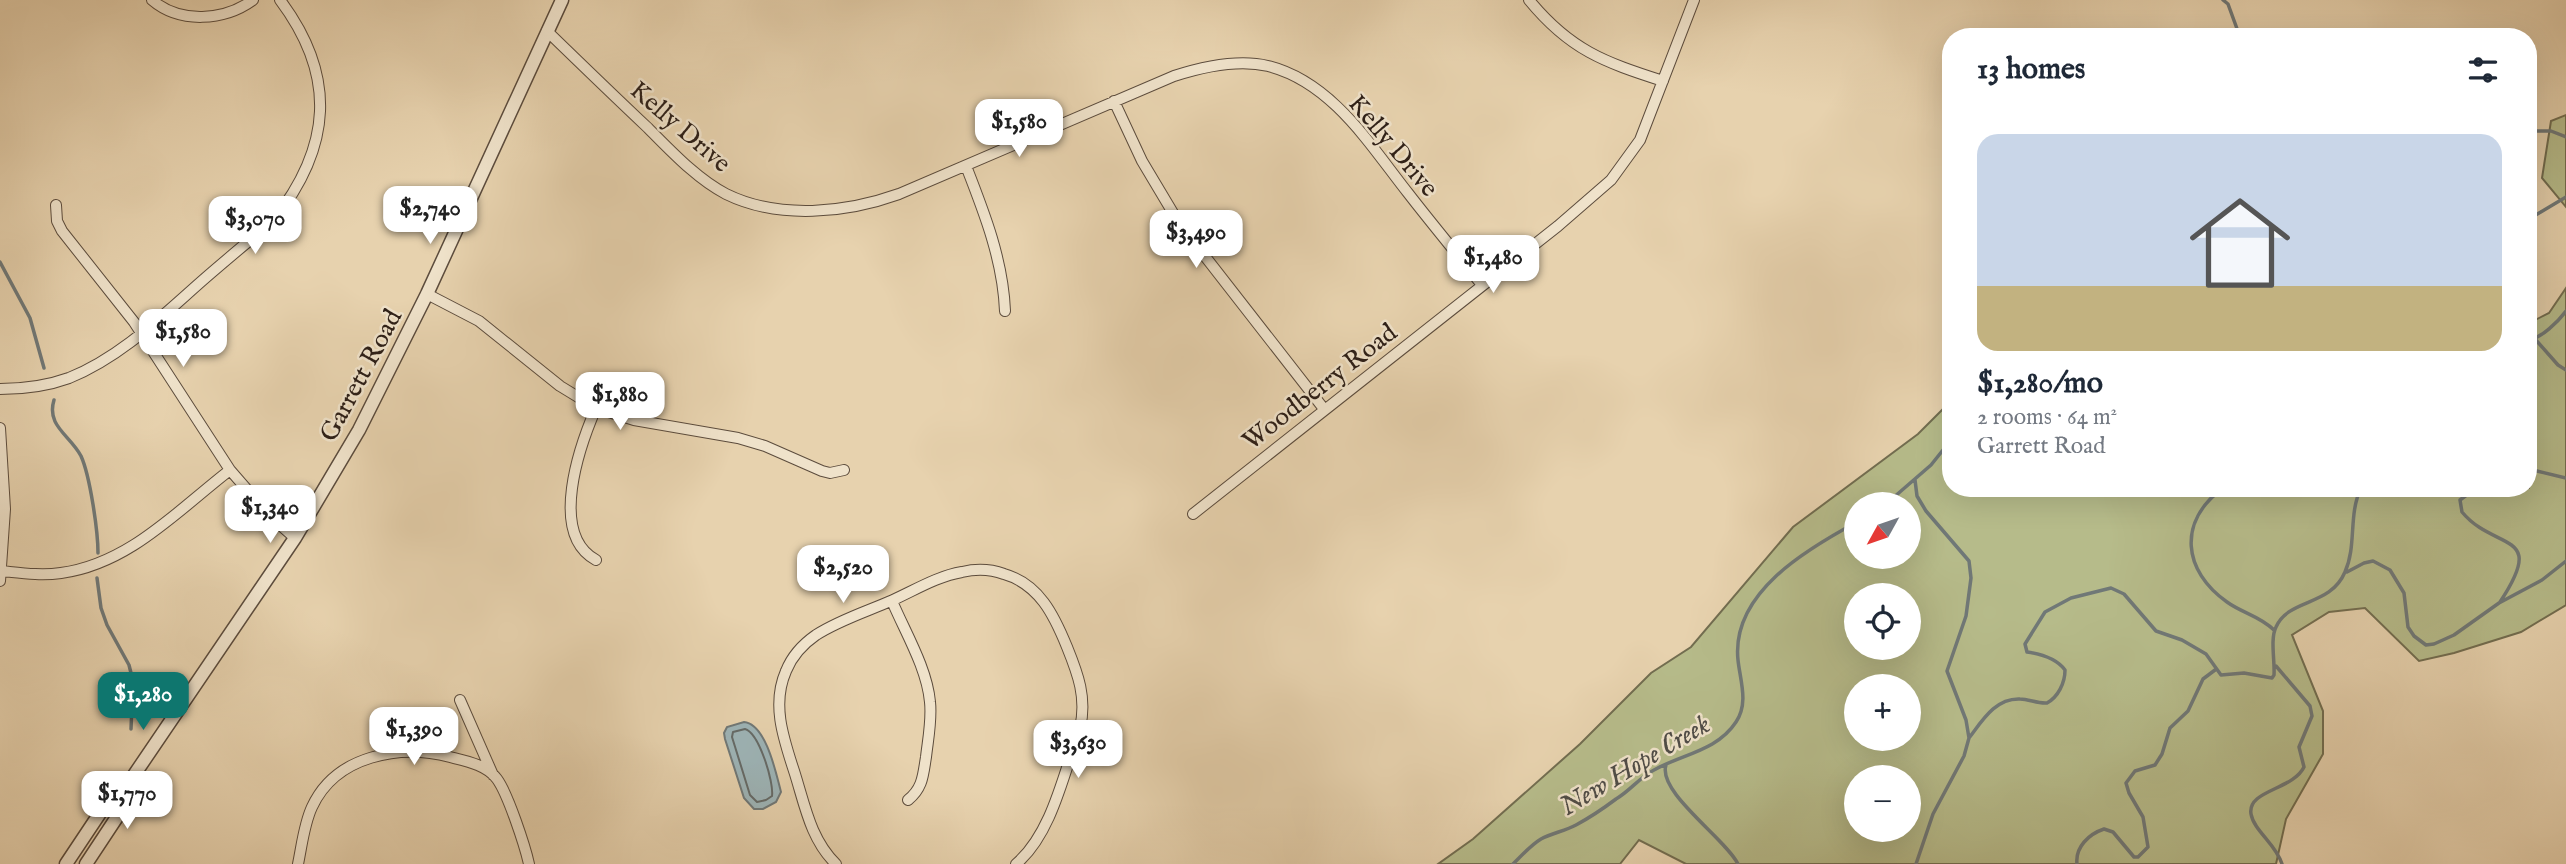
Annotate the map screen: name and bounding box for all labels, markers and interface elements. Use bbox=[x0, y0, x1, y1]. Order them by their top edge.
text: 13 homes bbox=[1977, 51, 2085, 89]
icon: filters bbox=[2464, 51, 2502, 89]
street label: Kelly Drive bbox=[623, 74, 738, 180]
street label: Kelly Drive bbox=[1340, 88, 1445, 204]
pin: $1,580 bbox=[962, 100, 1076, 159]
text: $1,580 bbox=[991, 107, 1047, 136]
icon: home bbox=[2177, 180, 2303, 306]
pin: $2,740 bbox=[373, 187, 487, 246]
text: $2,740 bbox=[399, 194, 461, 223]
pin: $3,070 bbox=[198, 196, 312, 256]
text: $3,070 bbox=[225, 204, 285, 233]
pin: $3,490 bbox=[1139, 210, 1253, 270]
text: $3,490 bbox=[1166, 218, 1226, 247]
pin: $1,480 bbox=[1436, 236, 1550, 295]
text: $1,480 bbox=[1463, 243, 1523, 272]
street label: Garrett Road bbox=[313, 304, 410, 448]
pin: $1,580 bbox=[126, 310, 240, 369]
street label: Woodberry Road bbox=[1236, 316, 1404, 458]
text: $1,580 bbox=[155, 317, 211, 346]
text: $1,280/mo bbox=[1977, 365, 2103, 403]
pin: $1,880 bbox=[563, 372, 677, 432]
text: $1,880 bbox=[592, 380, 648, 409]
text: 2 rooms · 64 m² bbox=[1977, 403, 2117, 432]
text: Garrett Road bbox=[1977, 432, 2105, 461]
pin: $1,340 bbox=[213, 486, 327, 545]
north arrow bbox=[1844, 492, 1922, 569]
map controls bbox=[1844, 492, 1921, 842]
text: $1,340 bbox=[241, 493, 299, 522]
pin: $2,520 bbox=[786, 546, 900, 605]
text: $2,520 bbox=[813, 553, 873, 582]
button: locate bbox=[1844, 583, 1921, 660]
pin: $1,280 bbox=[86, 672, 200, 732]
button: + bbox=[1844, 674, 1921, 751]
text: $1,280 bbox=[114, 680, 172, 709]
water label: New Hope Creek bbox=[1554, 707, 1717, 825]
pin: $1,390 bbox=[357, 708, 471, 767]
text: $1,390 bbox=[385, 715, 443, 744]
pin: $3,630 bbox=[1021, 720, 1135, 780]
text: $3,630 bbox=[1049, 728, 1107, 757]
button: − bbox=[1844, 765, 1921, 842]
pin: $1,770 bbox=[70, 772, 184, 831]
text: $1,770 bbox=[97, 779, 157, 808]

